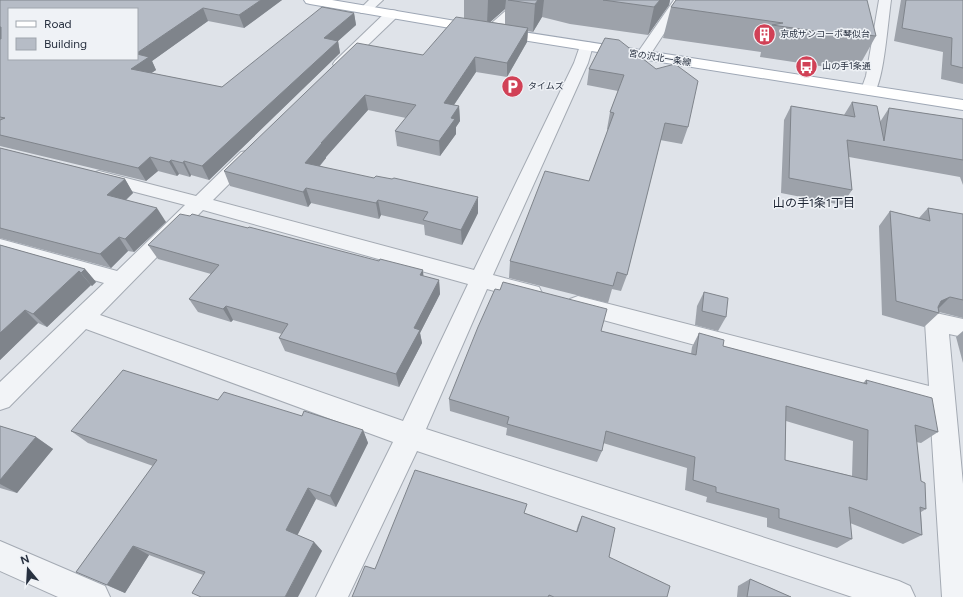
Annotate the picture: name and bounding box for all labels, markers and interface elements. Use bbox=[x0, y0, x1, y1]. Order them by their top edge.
legend bbox=[8, 8, 138, 60]
text: Road bbox=[44, 17, 72, 31]
building icon: 京成サンコーポ琴似台 bbox=[751, 21, 777, 47]
place label: 京成サンコーポ琴似台 bbox=[780, 28, 870, 39]
text: Building bbox=[44, 37, 87, 51]
street label: 宮の沢北一条線 bbox=[628, 47, 693, 68]
bus stop icon: 山の手1条通 bbox=[794, 53, 820, 79]
place label: 山の手1条通 bbox=[822, 60, 871, 71]
parking icon: タイムズ bbox=[500, 73, 526, 99]
place label: タイムズ bbox=[528, 80, 564, 91]
district label: 山の手1条1丁目 bbox=[773, 196, 855, 210]
north arrow bbox=[8, 549, 48, 589]
text: N bbox=[19, 552, 31, 567]

